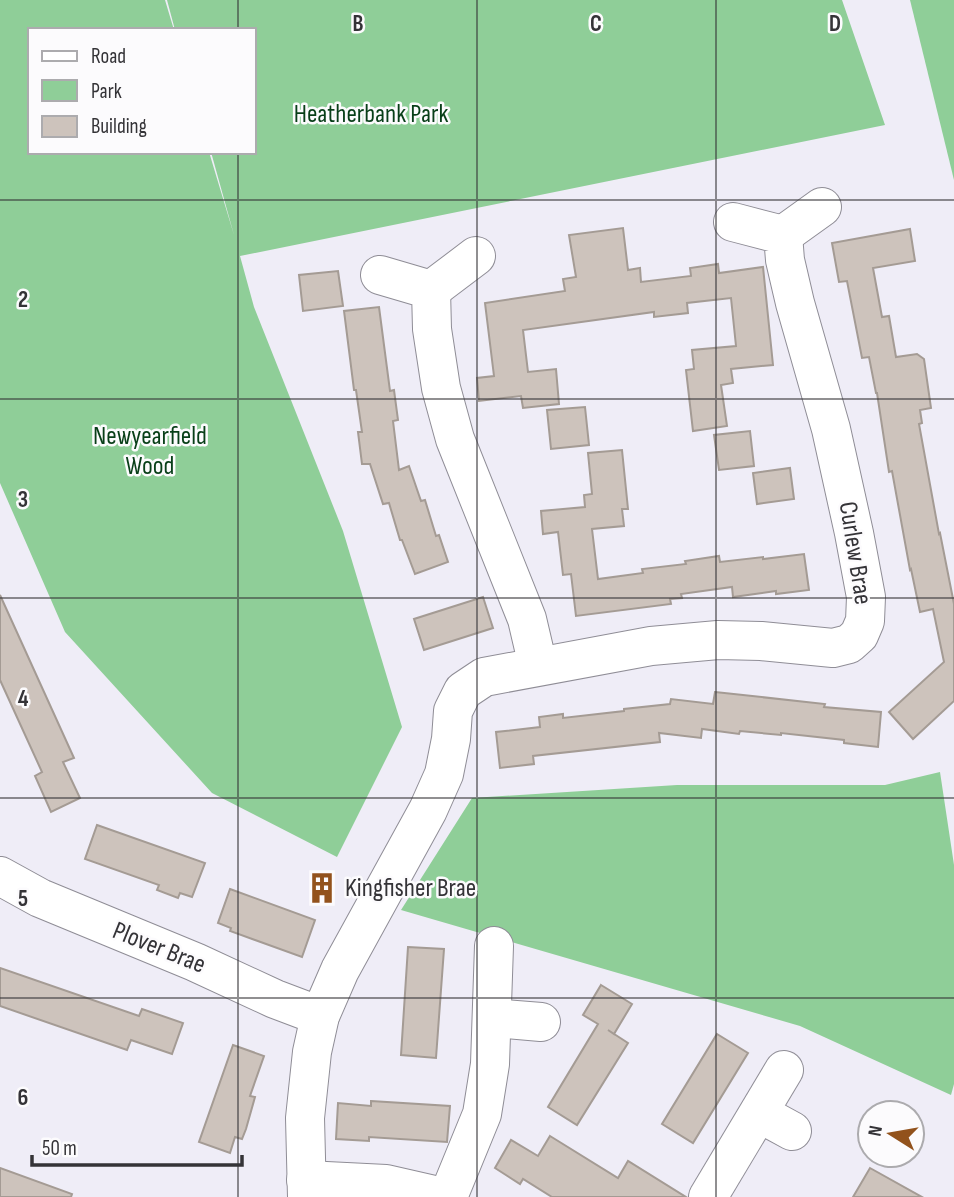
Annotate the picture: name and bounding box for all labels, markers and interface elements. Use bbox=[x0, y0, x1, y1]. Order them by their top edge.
text: B bbox=[353, 10, 364, 38]
text: C bbox=[590, 10, 602, 38]
text: D bbox=[829, 10, 841, 38]
legend bbox=[28, 28, 256, 154]
text: Road bbox=[91, 44, 126, 69]
text: Park bbox=[91, 79, 122, 104]
park label: Heatherbank Park bbox=[294, 99, 448, 130]
text: Building bbox=[91, 114, 147, 139]
text: 2 bbox=[18, 286, 28, 314]
park label: Newyearfield Wood bbox=[93, 421, 207, 482]
text: 3 bbox=[18, 486, 28, 514]
street label: Curlew Brae bbox=[832, 499, 878, 607]
text: 4 bbox=[18, 685, 29, 713]
building icon: Kingfisher Brae bbox=[305, 871, 339, 905]
place label: Kingfisher Brae bbox=[345, 873, 476, 904]
text: 5 bbox=[18, 885, 28, 913]
street label: Plover Brae bbox=[108, 915, 210, 981]
text: 6 bbox=[18, 1084, 28, 1112]
north arrow bbox=[856, 1099, 926, 1169]
scale bar bbox=[32, 1124, 242, 1168]
text: N bbox=[864, 1124, 888, 1138]
text: 50 m bbox=[42, 1136, 77, 1161]

